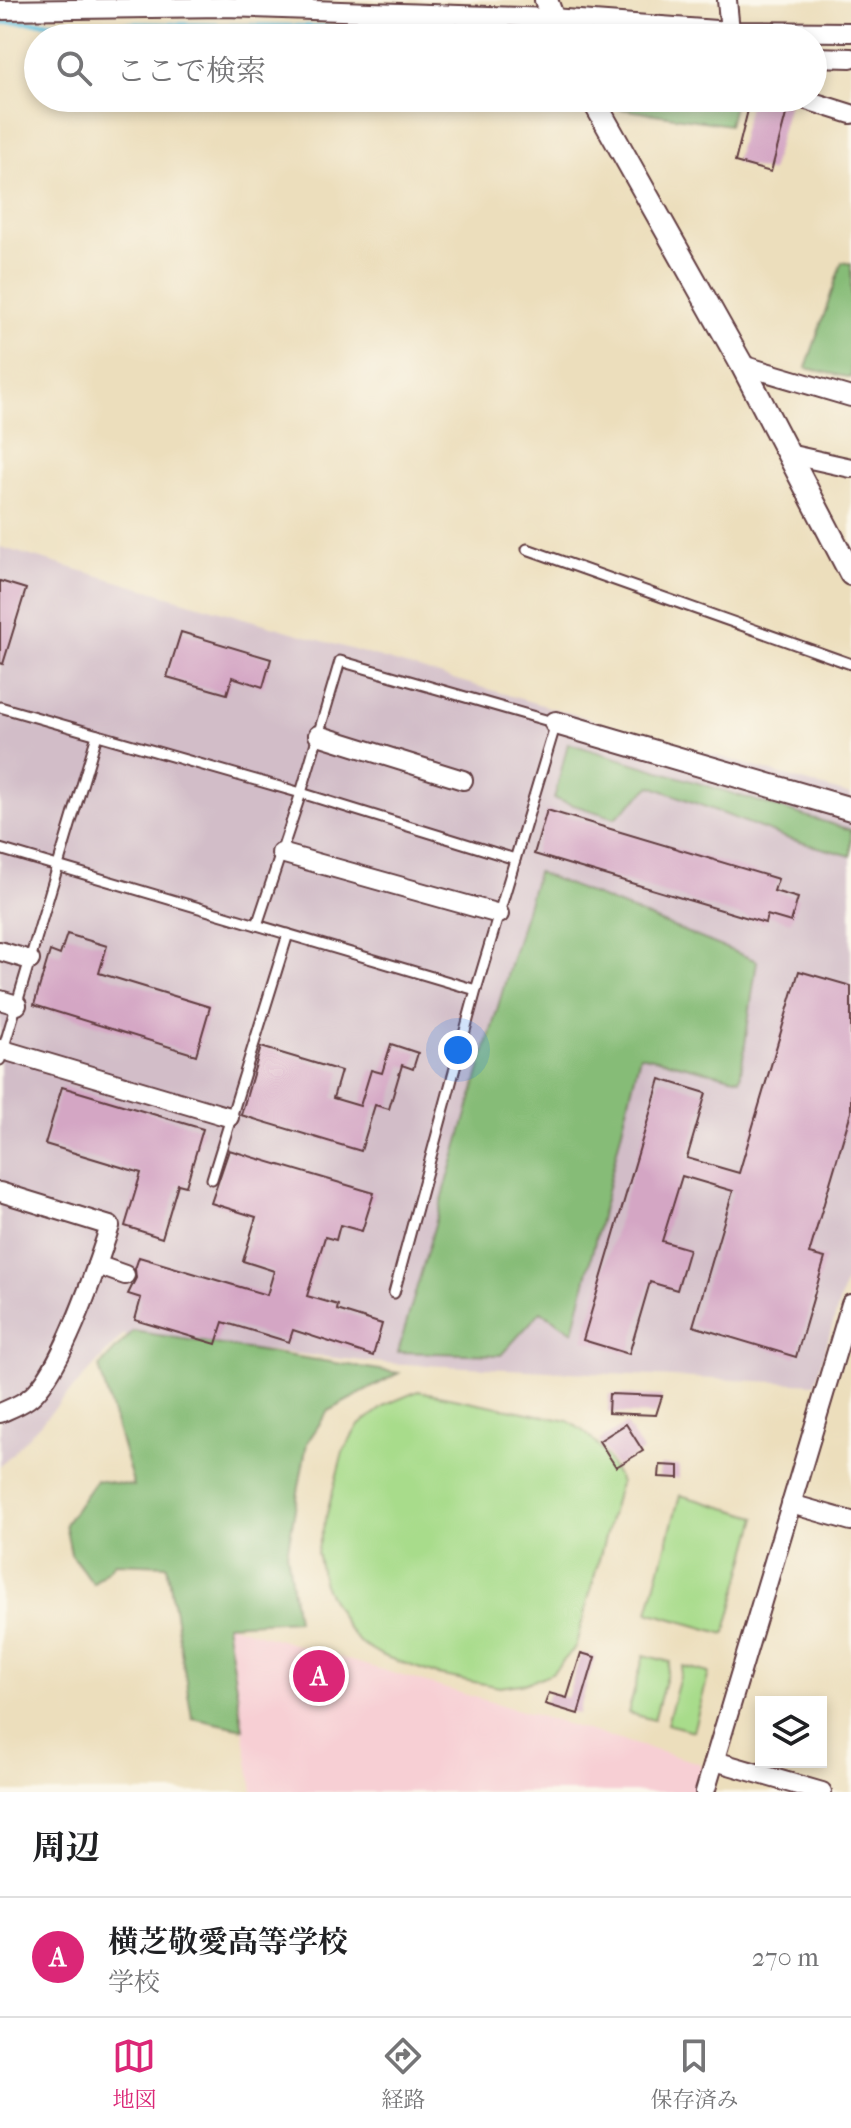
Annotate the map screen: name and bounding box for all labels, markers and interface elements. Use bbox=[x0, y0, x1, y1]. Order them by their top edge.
search box bbox=[24, 24, 827, 112]
icon: search bbox=[52, 46, 96, 90]
text: ここで検索 bbox=[116, 54, 266, 89]
your location bbox=[438, 1030, 478, 1070]
pin: A bbox=[293, 1646, 345, 1706]
map controls bbox=[755, 1696, 827, 1768]
button: layers bbox=[755, 1696, 827, 1768]
text: 周辺 bbox=[32, 1828, 100, 1868]
text: 横芝敬愛高等学校 bbox=[108, 1925, 348, 1960]
text: A bbox=[50, 1942, 66, 1973]
text: 270 m bbox=[752, 1942, 819, 1973]
text: 学校 bbox=[108, 1967, 160, 1998]
tab: 地図 bbox=[112, 2034, 157, 2113]
tab: 経路 bbox=[381, 2034, 426, 2113]
tab: 保存済み bbox=[650, 2034, 739, 2113]

